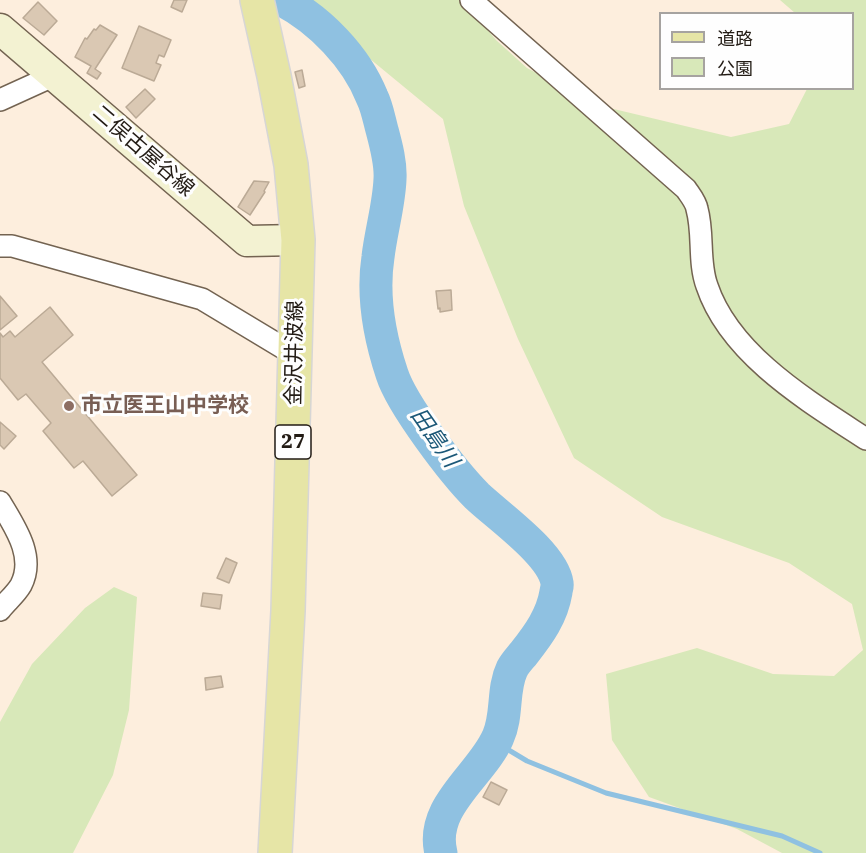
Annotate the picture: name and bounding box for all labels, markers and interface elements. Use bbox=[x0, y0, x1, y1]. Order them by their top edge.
legend bbox=[659, 12, 854, 90]
text: 道路 bbox=[717, 27, 753, 50]
text: 公園 bbox=[717, 57, 753, 80]
street label: 二俣古屋谷線 bbox=[87, 100, 199, 202]
street label: 金沢井波線 bbox=[281, 300, 309, 406]
place label: 市立医王山中学校 bbox=[81, 393, 249, 419]
marker: 市立医王山中学校 bbox=[62, 399, 76, 413]
water label: 田島川 bbox=[404, 403, 464, 473]
road number: 27 bbox=[275, 425, 311, 459]

